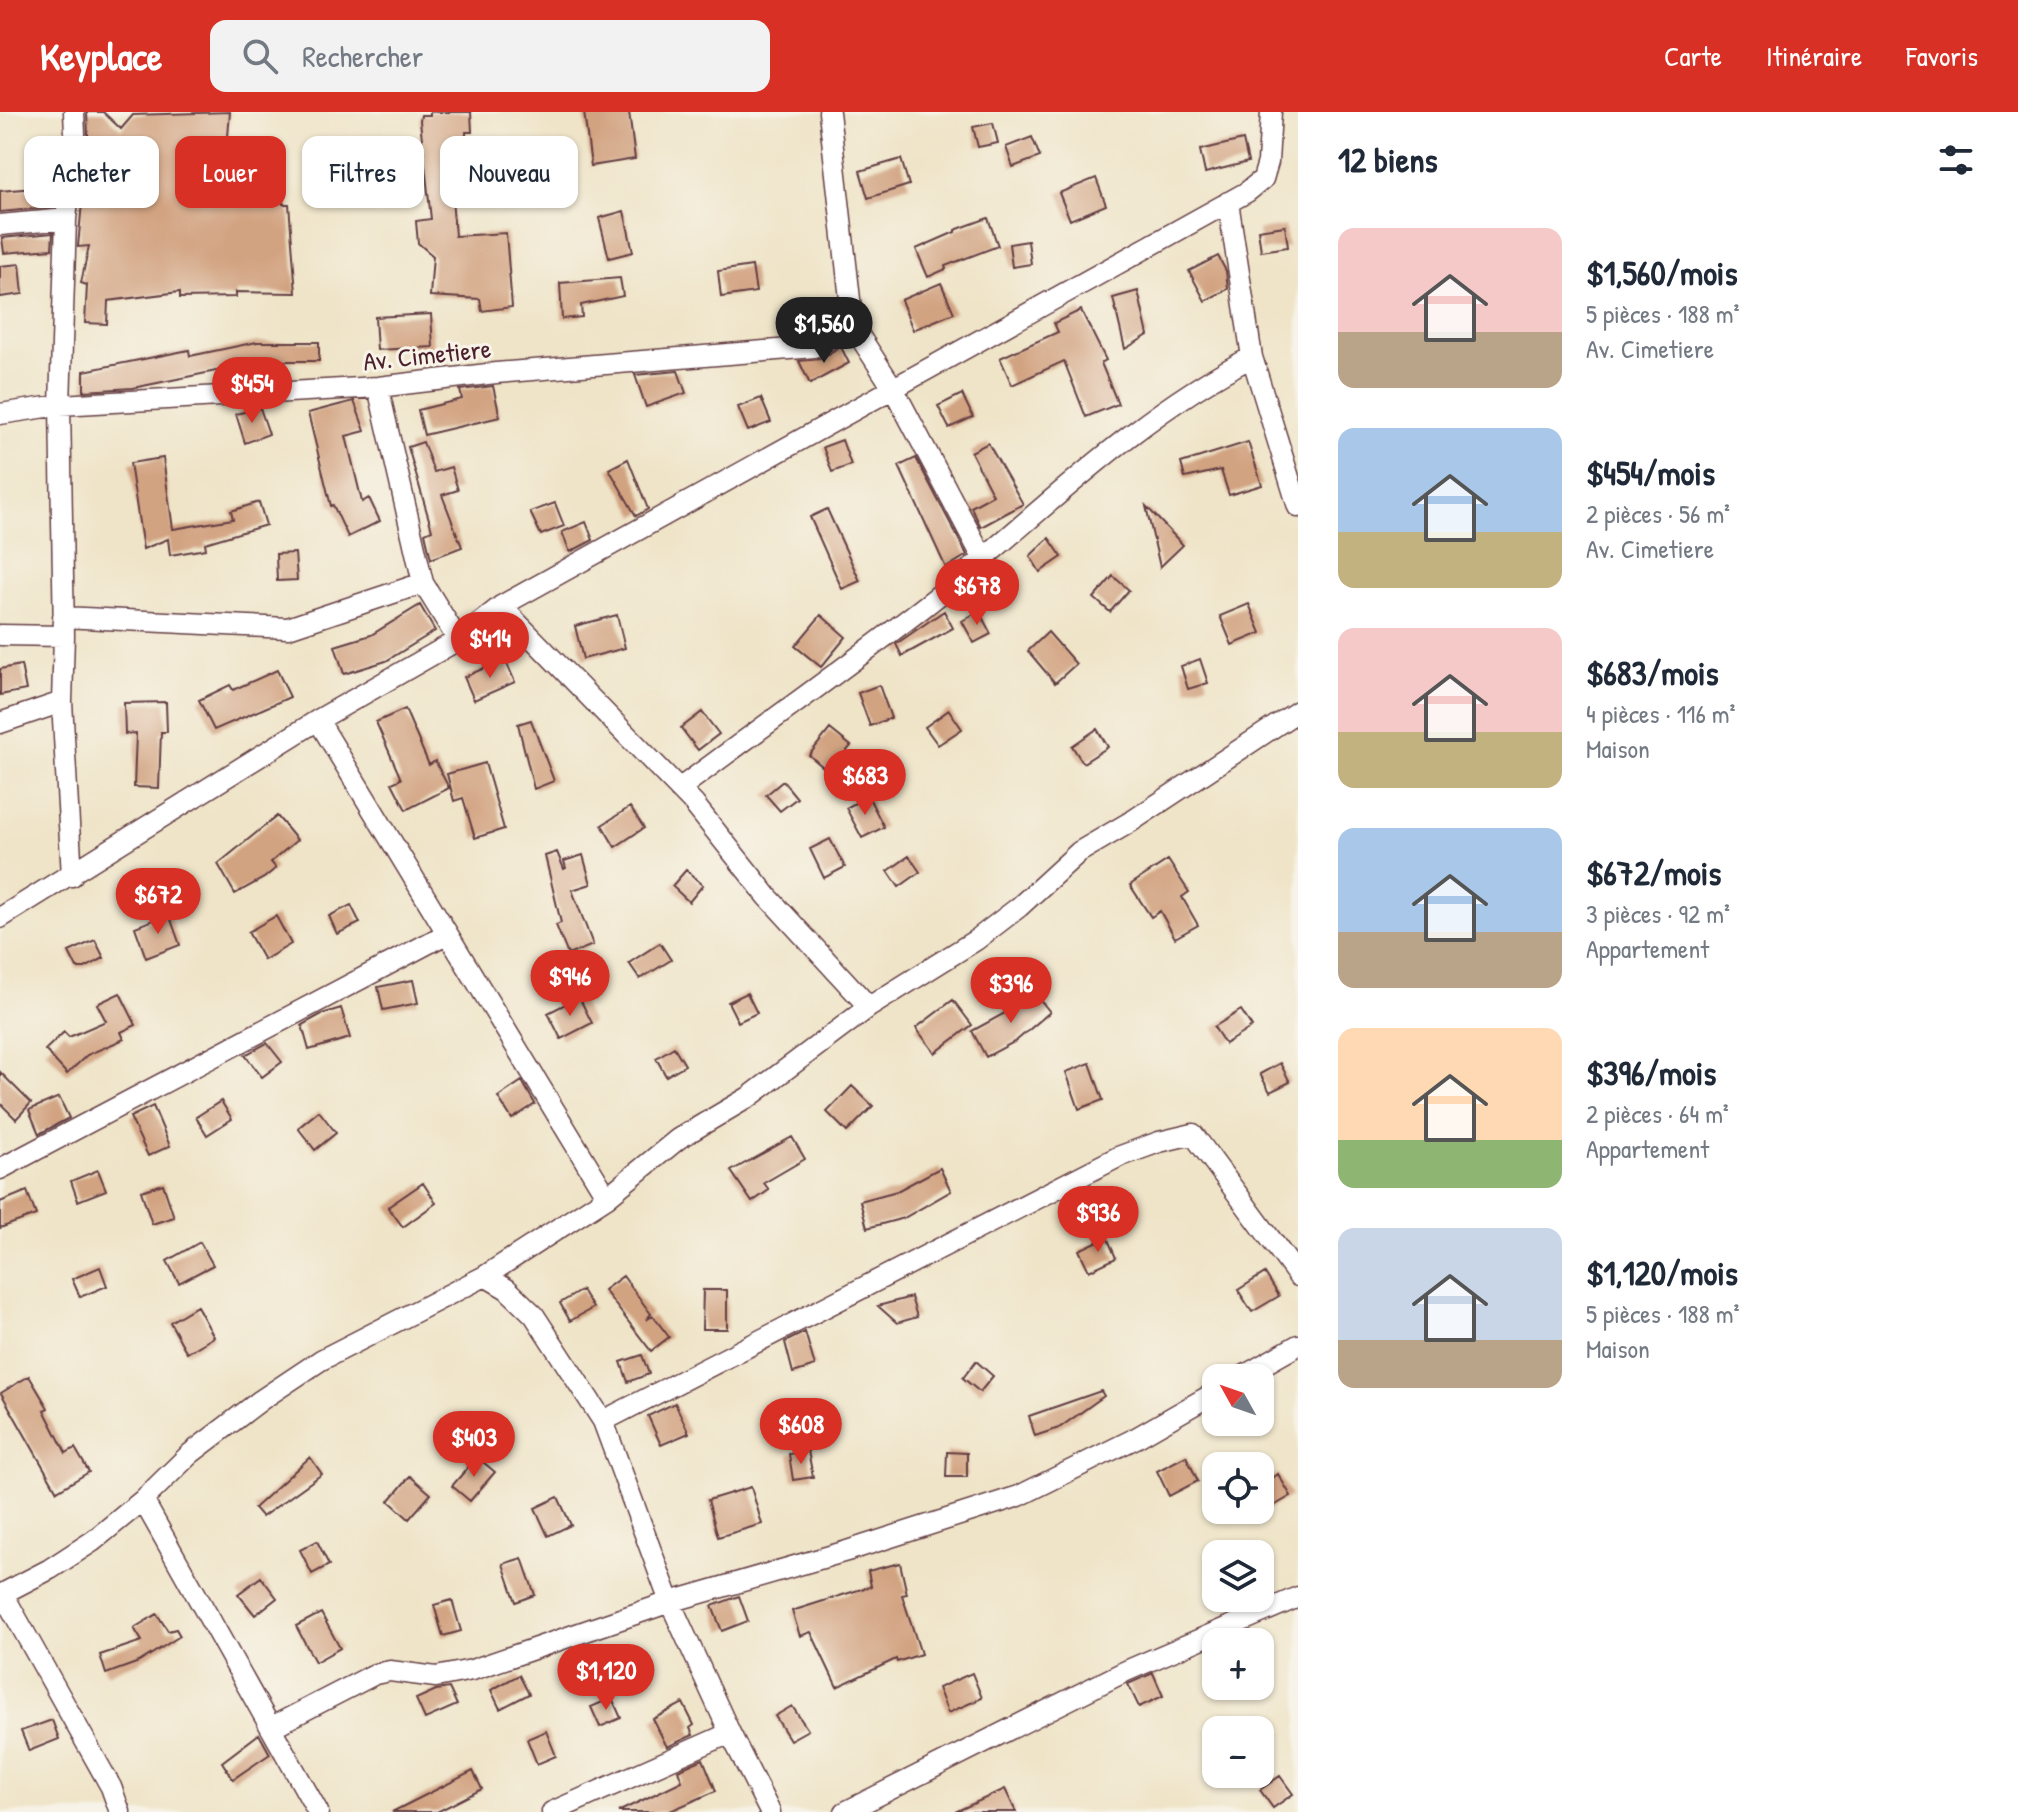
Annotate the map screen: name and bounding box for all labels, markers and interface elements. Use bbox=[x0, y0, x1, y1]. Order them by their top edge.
search box bbox=[210, 20, 770, 92]
text: Keyplace bbox=[40, 30, 162, 82]
icon: search bbox=[238, 34, 282, 78]
text: Rechercher bbox=[302, 36, 423, 76]
text: Carte bbox=[1664, 37, 1722, 75]
text: Itinéraire bbox=[1766, 37, 1862, 75]
text: Favoris bbox=[1906, 37, 1978, 75]
chip: Acheter bbox=[24, 136, 159, 208]
chip: Louer bbox=[175, 136, 286, 208]
chip: Filtres bbox=[302, 136, 424, 208]
chip: Nouveau bbox=[440, 136, 578, 208]
text: 12 biens bbox=[1338, 137, 1438, 183]
icon: filters bbox=[1934, 138, 1978, 182]
text: $1,560/mois bbox=[1586, 250, 1738, 296]
icon: home bbox=[1402, 260, 1498, 356]
text: 5 pièces · 188 m² bbox=[1586, 296, 1739, 331]
pin: $1,560 bbox=[759, 297, 889, 365]
text: $1,560 bbox=[794, 305, 854, 340]
street label: Av. Cimetiere bbox=[361, 330, 493, 379]
text: Av. Cimetiere bbox=[1586, 331, 1714, 366]
pin: $454 bbox=[205, 357, 299, 425]
text: $454 bbox=[230, 365, 274, 400]
text: $454/mois bbox=[1586, 450, 1715, 496]
icon: home bbox=[1402, 460, 1498, 556]
text: 2 pièces · 56 m² bbox=[1586, 496, 1730, 531]
text: Av. Cimetiere bbox=[1586, 531, 1714, 566]
pin: $678 bbox=[930, 559, 1024, 627]
text: $678 bbox=[953, 567, 1001, 602]
pin: $414 bbox=[443, 612, 537, 680]
text: $414 bbox=[469, 620, 511, 655]
text: $683/mois bbox=[1586, 650, 1719, 696]
icon: home bbox=[1402, 660, 1498, 756]
text: 4 pièces · 116 m² bbox=[1586, 696, 1736, 731]
text: Maison bbox=[1586, 731, 1650, 766]
pin: $683 bbox=[818, 749, 912, 817]
text: $683 bbox=[842, 757, 888, 792]
text: $672/mois bbox=[1586, 850, 1721, 896]
icon: home bbox=[1402, 860, 1498, 956]
pin: $672 bbox=[111, 868, 205, 936]
text: $672 bbox=[134, 876, 182, 911]
text: 3 pièces · 92 m² bbox=[1586, 896, 1730, 931]
text: Appartement bbox=[1586, 931, 1709, 966]
pin: $946 bbox=[523, 950, 617, 1018]
pin: $396 bbox=[964, 957, 1058, 1025]
text: $946 bbox=[549, 958, 591, 993]
text: $396 bbox=[989, 965, 1033, 1000]
text: $396/mois bbox=[1586, 1050, 1716, 1096]
icon: home bbox=[1402, 1060, 1498, 1156]
text: 2 pièces · 64 m² bbox=[1586, 1096, 1729, 1131]
text: Appartement bbox=[1586, 1131, 1709, 1166]
pin: $936 bbox=[1051, 1186, 1145, 1254]
text: $936 bbox=[1076, 1194, 1120, 1229]
text: $1,120/mois bbox=[1586, 1250, 1738, 1296]
icon: home bbox=[1402, 1260, 1498, 1356]
text: 5 pièces · 188 m² bbox=[1586, 1296, 1739, 1331]
text: Maison bbox=[1586, 1331, 1650, 1366]
north arrow bbox=[1202, 1364, 1274, 1436]
map controls bbox=[1202, 1364, 1274, 1788]
pin: $608 bbox=[754, 1398, 848, 1466]
text: $608 bbox=[778, 1406, 824, 1441]
pin: $403 bbox=[427, 1411, 521, 1479]
text: $403 bbox=[451, 1419, 497, 1454]
button: locate bbox=[1202, 1452, 1274, 1524]
button: layers bbox=[1202, 1540, 1274, 1612]
button: + bbox=[1202, 1628, 1274, 1700]
pin: $1,120 bbox=[541, 1644, 671, 1712]
text: $1,120 bbox=[575, 1652, 637, 1687]
button: − bbox=[1202, 1716, 1274, 1788]

